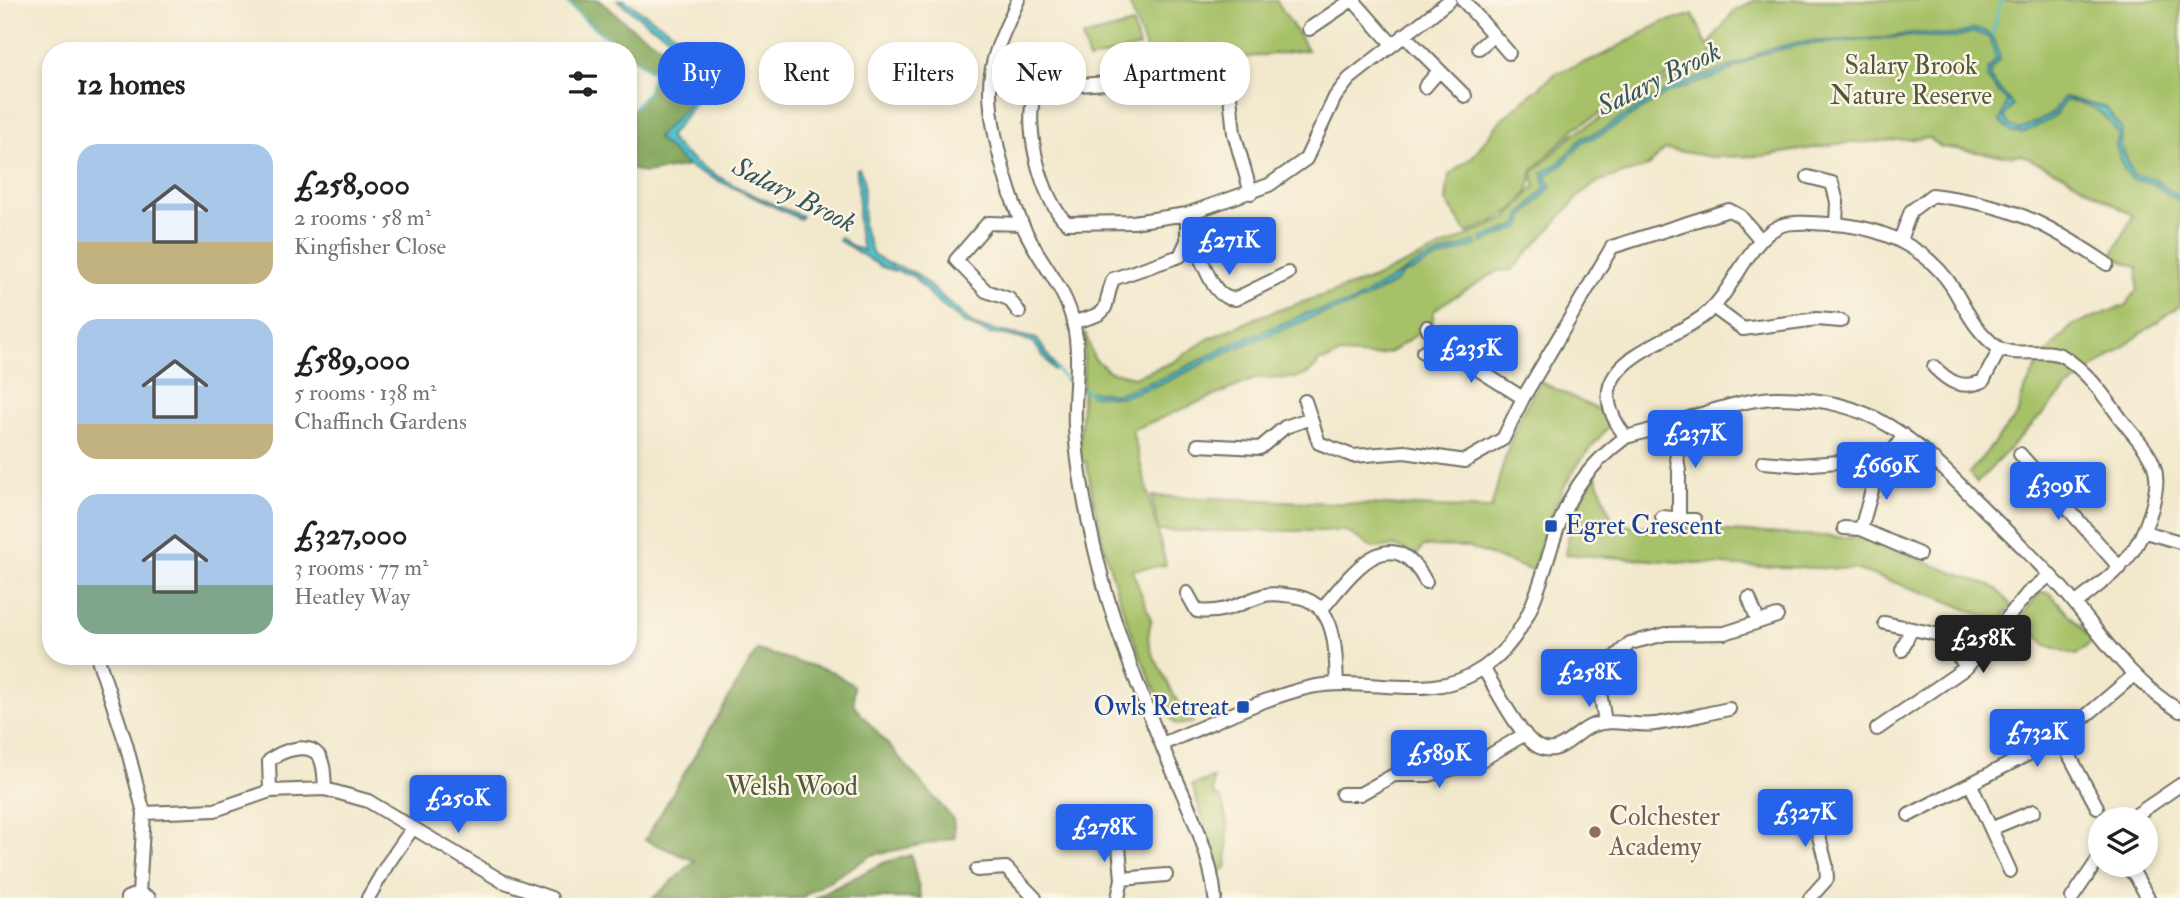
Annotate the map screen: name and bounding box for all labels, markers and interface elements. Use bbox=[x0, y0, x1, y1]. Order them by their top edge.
water label: Salary Brook bbox=[1590, 34, 1727, 124]
chip: Buy bbox=[658, 42, 745, 105]
chip: Rent bbox=[759, 42, 854, 105]
chip: Filters bbox=[868, 42, 978, 105]
chip: New bbox=[992, 42, 1086, 105]
chip: Apartment bbox=[1100, 42, 1250, 105]
park label: Salary Brook Nature Reserve bbox=[1830, 50, 1992, 112]
icon: filters bbox=[564, 65, 602, 103]
text: 12 homes bbox=[77, 66, 185, 103]
water label: Salary Brook bbox=[726, 149, 862, 241]
text: £258,000 bbox=[294, 166, 410, 203]
icon: home bbox=[133, 172, 217, 256]
text: 2 rooms · 58 m² bbox=[294, 203, 431, 232]
pin: £271K bbox=[1180, 218, 1278, 277]
text: £271K bbox=[1198, 225, 1260, 254]
text: Kingfisher Close bbox=[294, 232, 446, 261]
pin: £235K bbox=[1422, 326, 1520, 385]
text: £235K bbox=[1440, 333, 1502, 362]
text: £589,000 bbox=[294, 341, 410, 378]
icon: home bbox=[133, 347, 217, 431]
text: 5 rooms · 138 m² bbox=[294, 378, 437, 407]
text: Chaffinch Gardens bbox=[294, 407, 467, 436]
pin: £237K bbox=[1646, 410, 1744, 470]
text: £237K bbox=[1664, 418, 1726, 447]
pin: £669K bbox=[1837, 442, 1935, 502]
text: £669K bbox=[1853, 450, 1919, 479]
pin: £309K bbox=[2009, 462, 2107, 522]
text: £309K bbox=[2026, 470, 2090, 499]
place label: Egret Crescent bbox=[1565, 510, 1722, 542]
text: £327,000 bbox=[294, 516, 407, 553]
marker: Egret Crescent bbox=[1543, 518, 1559, 534]
icon: home bbox=[133, 522, 217, 606]
text: 3 rooms · 77 m² bbox=[294, 553, 429, 582]
text: Heatley Way bbox=[294, 582, 410, 611]
pin: £258K bbox=[1934, 616, 2032, 675]
text: £258K bbox=[1951, 623, 2015, 652]
pin: £258K bbox=[1540, 650, 1638, 709]
text: £258K bbox=[1557, 657, 1621, 686]
place label: Owls Retreat bbox=[1094, 691, 1229, 723]
marker: Owls Retreat bbox=[1235, 699, 1251, 715]
pin: £732K bbox=[1988, 710, 2086, 769]
text: £732K bbox=[2006, 717, 2068, 746]
pin: £589K bbox=[1390, 730, 1488, 790]
text: £589K bbox=[1407, 738, 1471, 767]
park label: Welsh Wood bbox=[725, 771, 858, 803]
pin: £250K bbox=[409, 776, 507, 835]
text: £250K bbox=[426, 783, 490, 812]
pin: £327K bbox=[1756, 790, 1854, 849]
text: £327K bbox=[1774, 797, 1836, 826]
place label: Colchester Academy bbox=[1608, 801, 1720, 863]
pin: £278K bbox=[1055, 804, 1153, 864]
map controls bbox=[2088, 807, 2158, 877]
button: layers bbox=[2088, 807, 2158, 877]
text: £278K bbox=[1072, 812, 1136, 841]
marker: Colchester Academy bbox=[1587, 824, 1603, 840]

